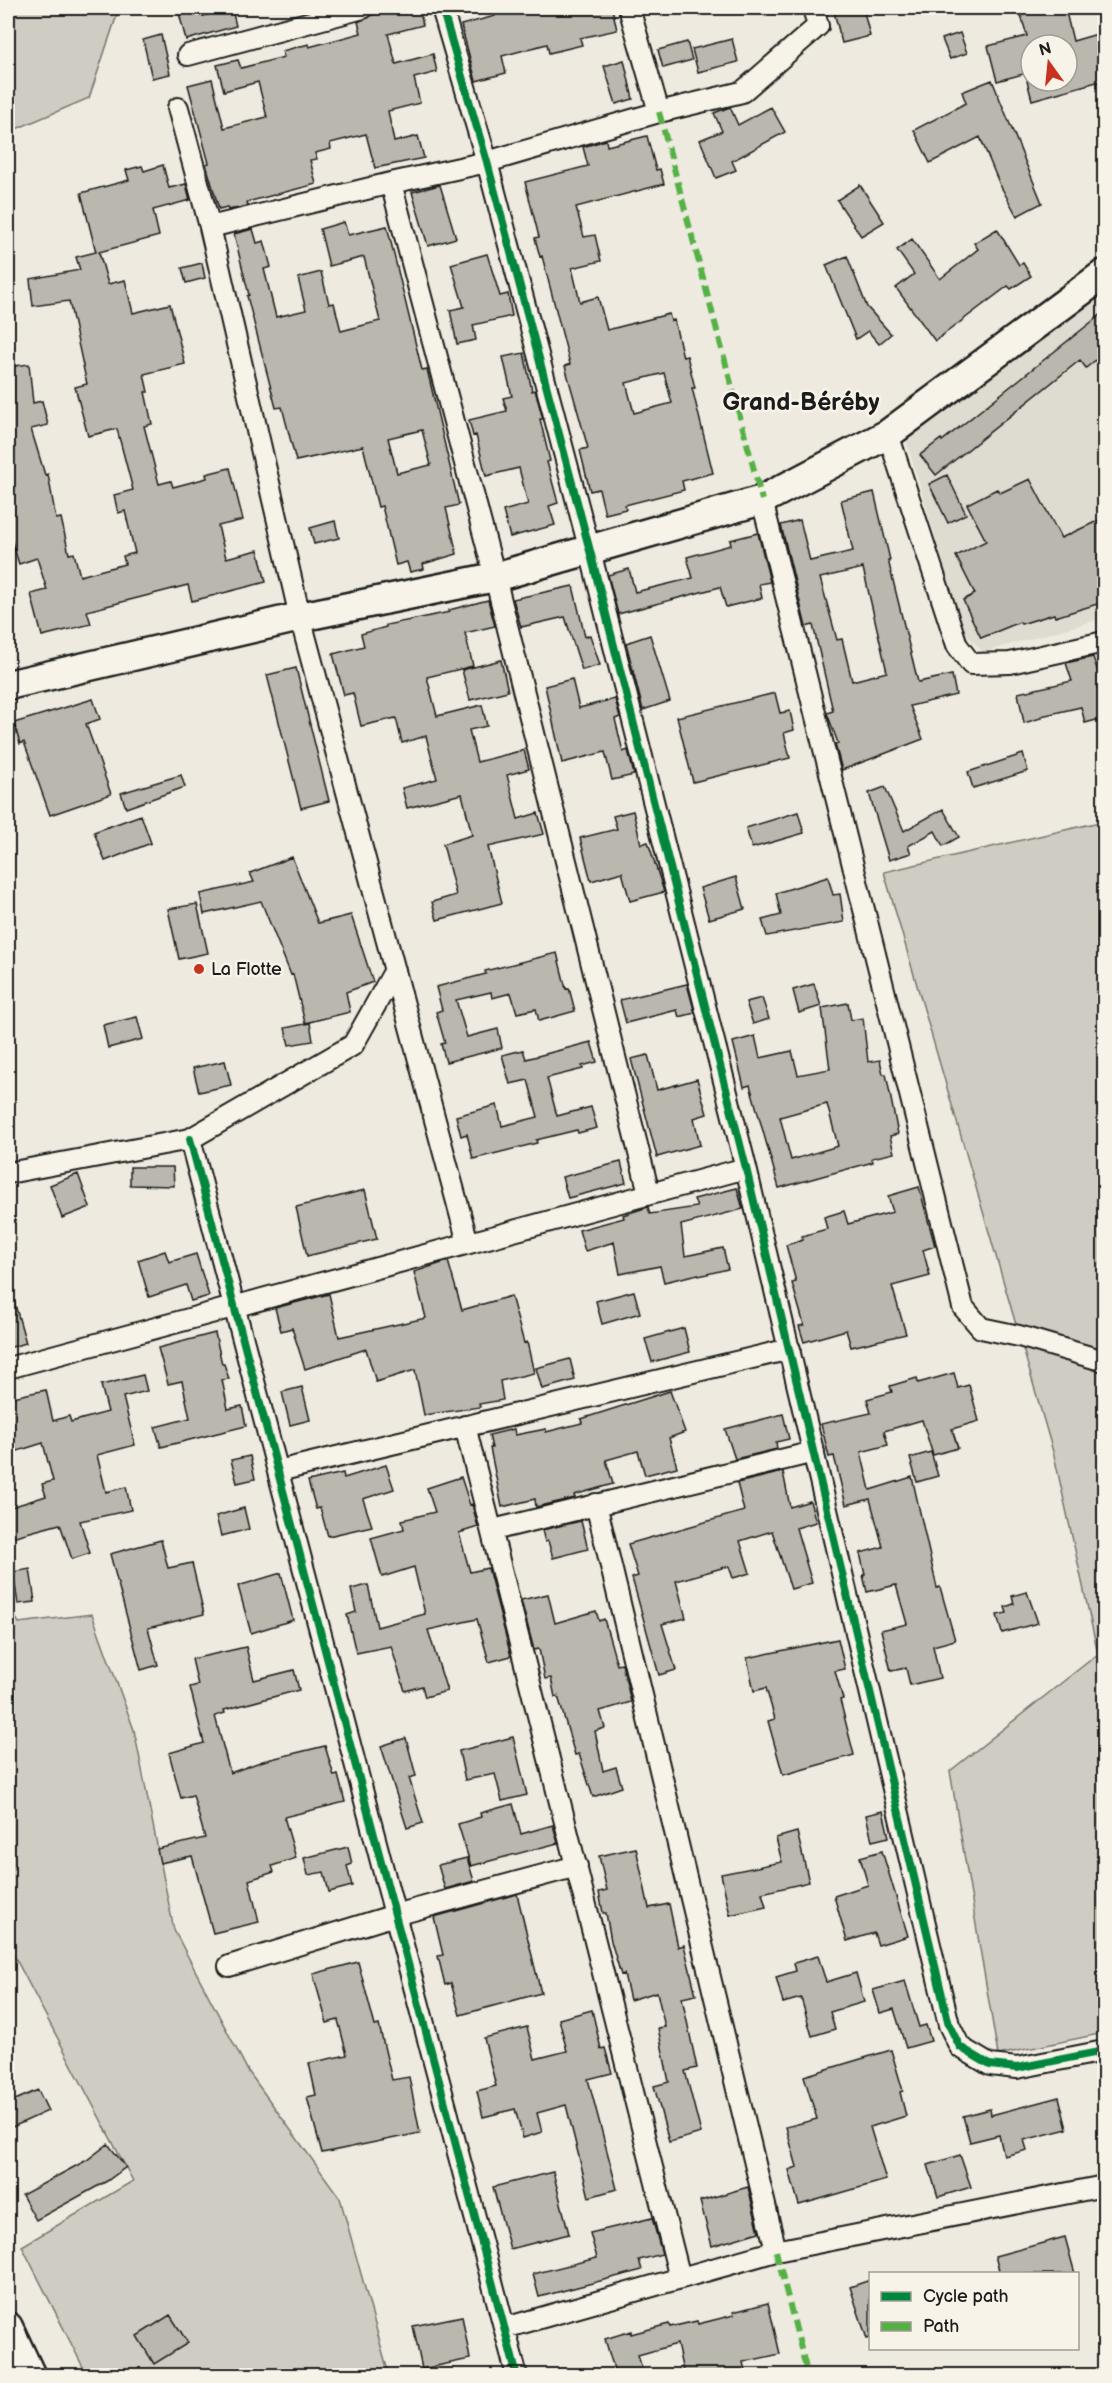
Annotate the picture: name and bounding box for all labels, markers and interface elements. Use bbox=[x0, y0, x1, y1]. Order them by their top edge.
north arrow bbox=[1019, 33, 1079, 93]
text: N bbox=[1037, 39, 1054, 61]
district label: Grand-Béréby bbox=[722, 388, 880, 417]
place label: La Flotte bbox=[211, 959, 282, 980]
marker: La Flotte bbox=[192, 962, 206, 976]
legend bbox=[869, 2272, 1079, 2350]
text: Cycle path bbox=[923, 2286, 1009, 2307]
text: Path bbox=[923, 2316, 959, 2337]

